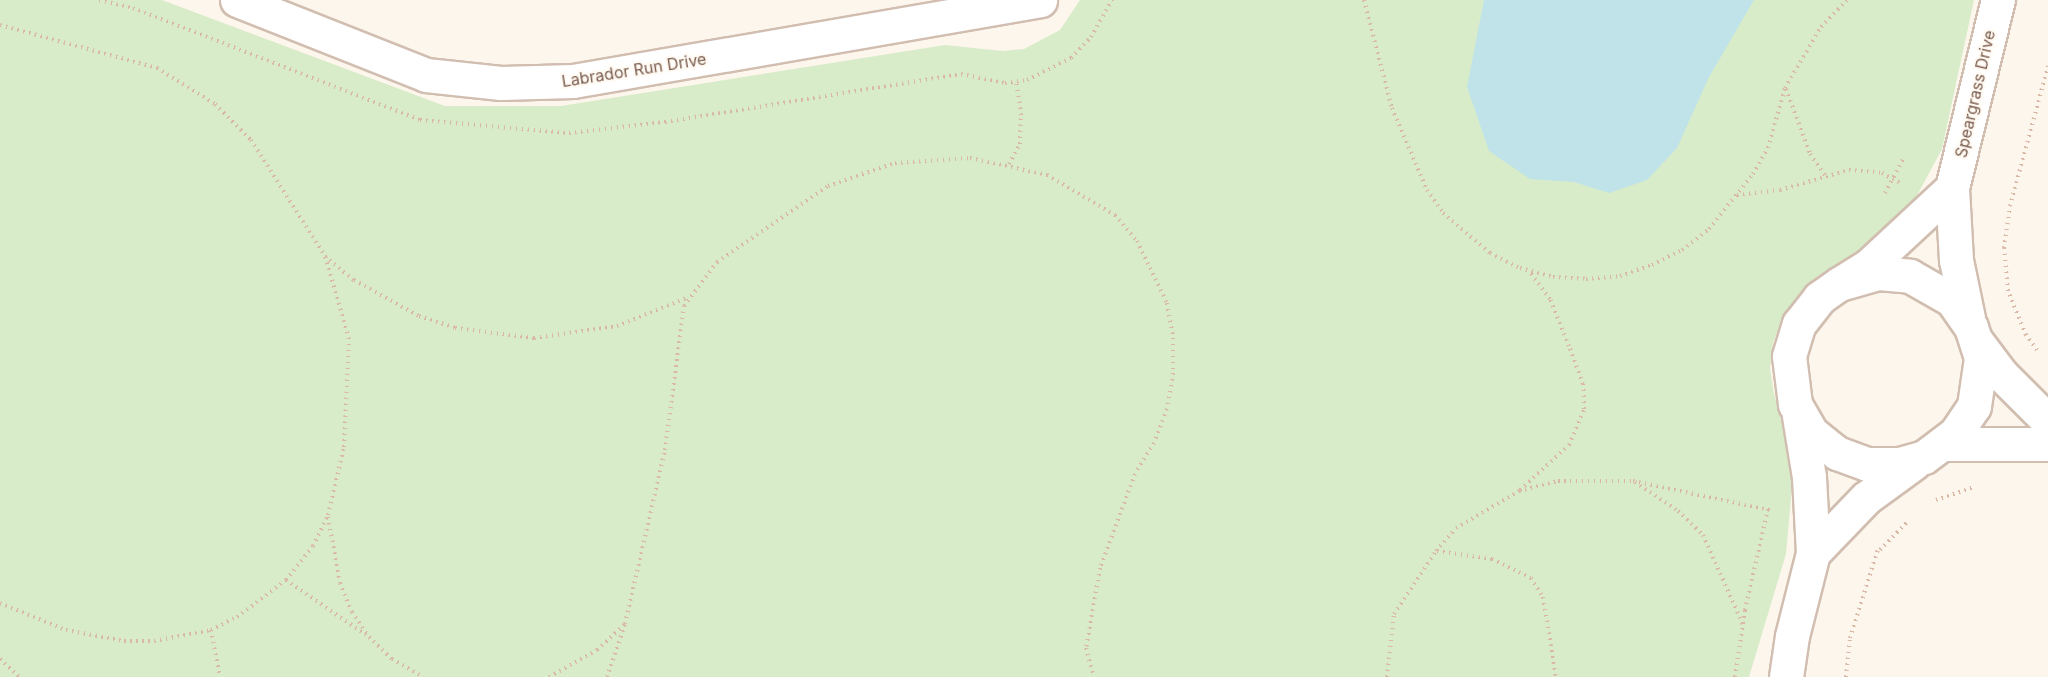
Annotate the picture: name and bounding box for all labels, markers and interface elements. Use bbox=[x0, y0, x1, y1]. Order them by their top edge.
street label: Speargrass Drive bbox=[1951, 28, 1999, 160]
street label: Labrador Run Drive bbox=[560, 49, 708, 91]

